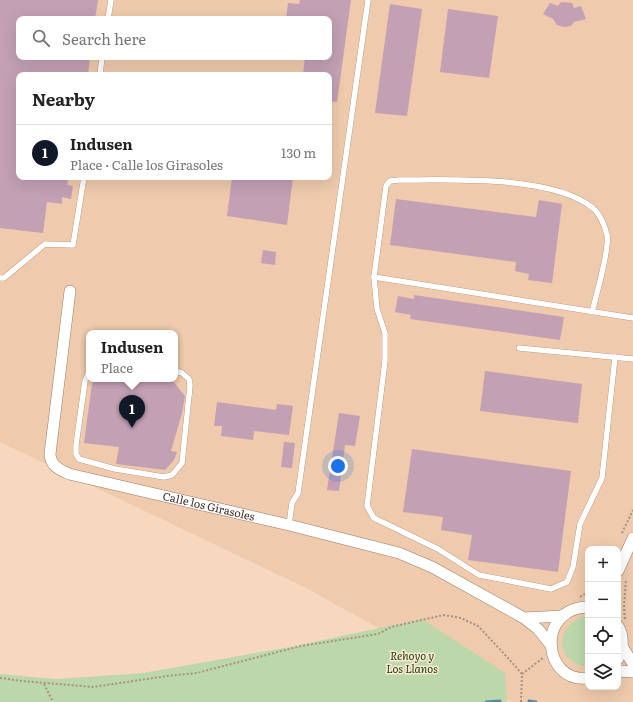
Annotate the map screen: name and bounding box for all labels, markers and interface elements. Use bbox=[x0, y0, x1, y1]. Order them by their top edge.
search box bbox=[16, 16, 332, 60]
icon: search bbox=[30, 27, 52, 49]
text: Search here bbox=[62, 27, 146, 50]
text: Nearby bbox=[32, 86, 95, 111]
text: Indusen bbox=[70, 132, 133, 155]
text: 1 bbox=[42, 143, 48, 162]
text: 130 m bbox=[281, 143, 316, 162]
text: Place · Calle los Girasoles bbox=[70, 155, 223, 174]
popup bbox=[86, 330, 178, 382]
text: Indusen bbox=[101, 335, 163, 358]
text: Place bbox=[101, 358, 133, 377]
pin: 1 bbox=[119, 395, 145, 428]
your location bbox=[328, 456, 348, 476]
street label: Calle los Girasoles bbox=[161, 487, 257, 524]
map controls bbox=[585, 546, 621, 690]
button: + bbox=[585, 546, 621, 582]
button: − bbox=[585, 582, 621, 618]
button: locate bbox=[585, 618, 621, 654]
park label: Rehoyo y Los Llanos bbox=[386, 647, 438, 676]
button: layers bbox=[585, 654, 621, 690]

